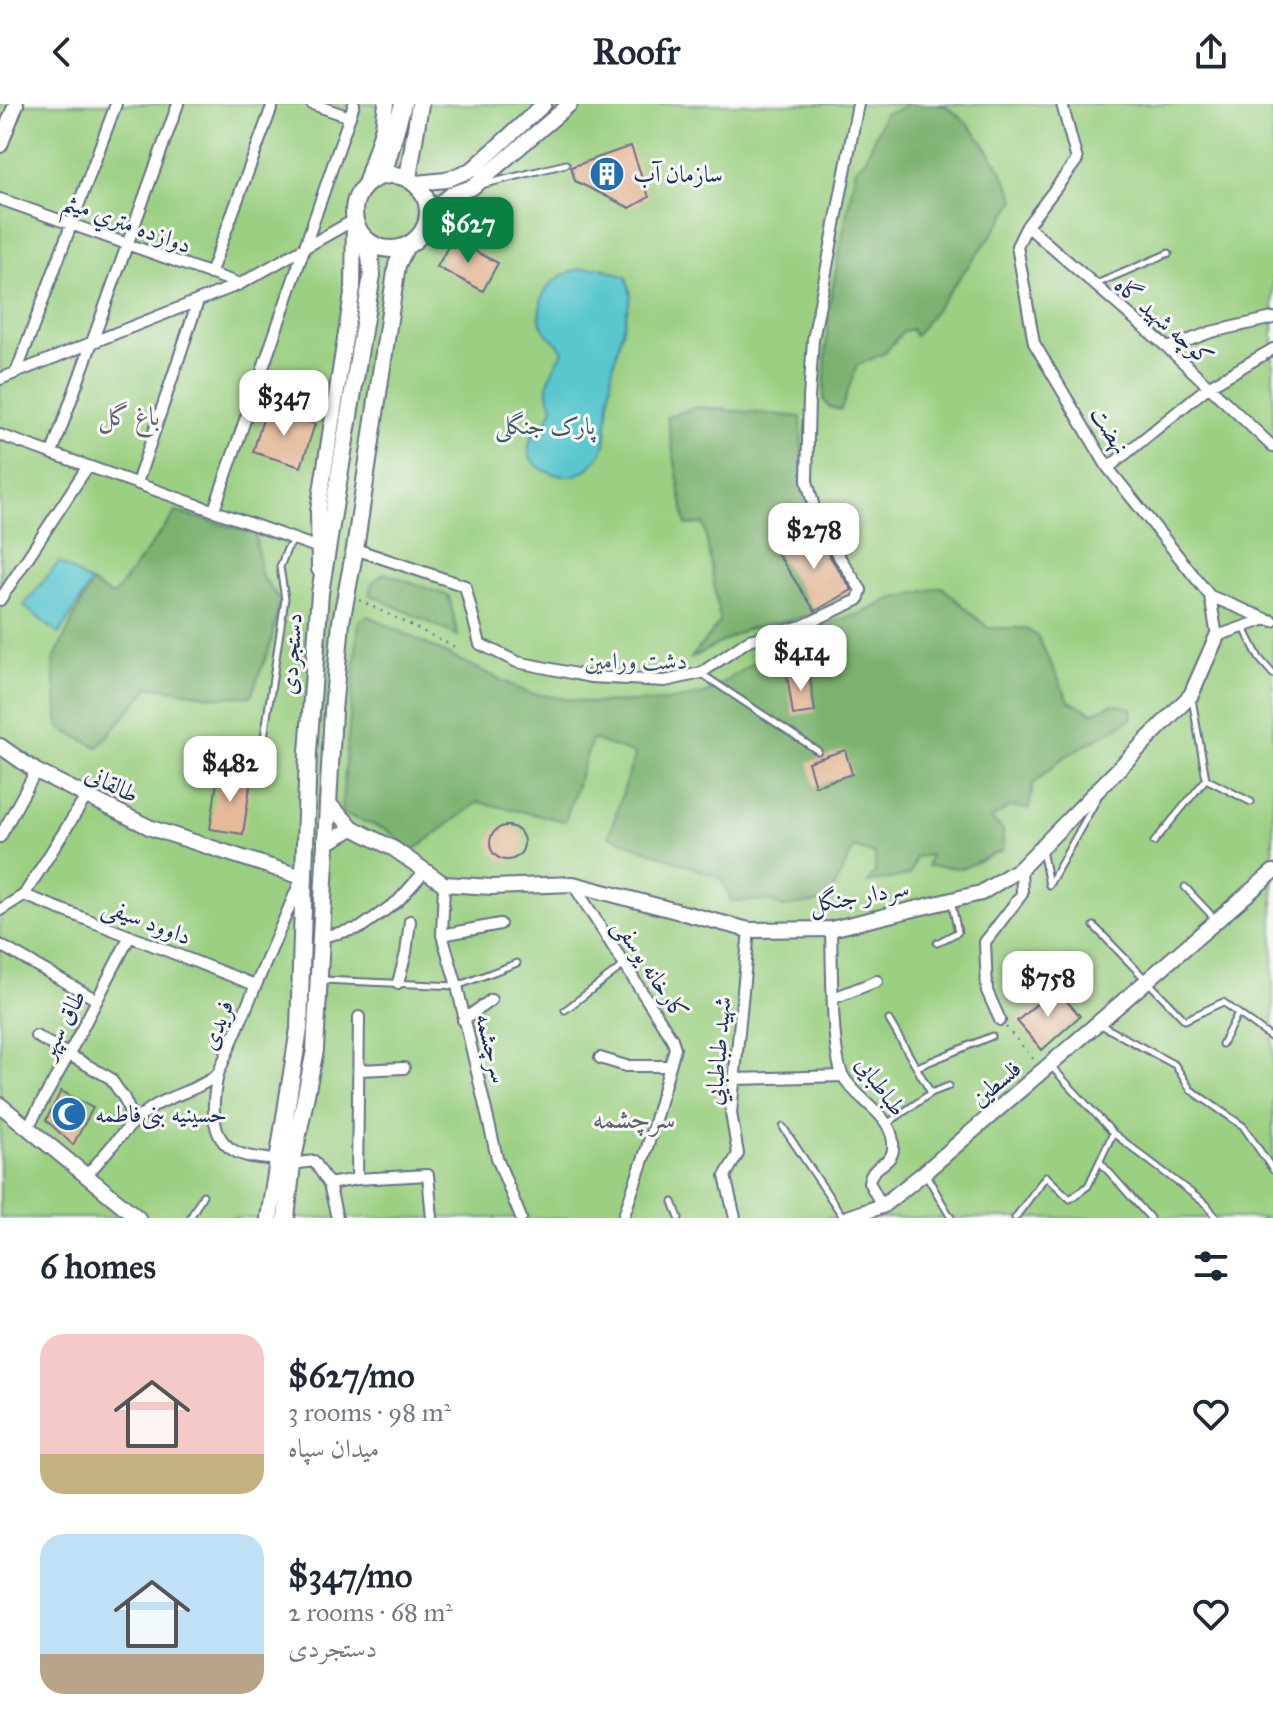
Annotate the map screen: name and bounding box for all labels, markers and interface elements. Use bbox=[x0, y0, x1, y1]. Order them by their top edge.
icon: back bbox=[40, 30, 84, 74]
text: Roofr bbox=[593, 30, 680, 74]
icon: share bbox=[1189, 30, 1233, 74]
building icon: سازمان آب bbox=[588, 155, 626, 193]
place label: سازمان آب bbox=[633, 159, 723, 189]
street label: دوازده متري میثم bbox=[56, 186, 195, 269]
pin: $627 bbox=[421, 197, 515, 265]
text: $627 bbox=[441, 207, 495, 239]
street label: کوچه شهید گاه bbox=[1107, 270, 1220, 374]
pin: $347 bbox=[237, 370, 331, 438]
text: $347 bbox=[257, 380, 311, 412]
district label: باغ گل bbox=[98, 400, 160, 438]
street label: نهضت bbox=[1084, 400, 1136, 460]
park label: پارک جنگلی bbox=[495, 411, 597, 443]
pin: $278 bbox=[767, 503, 861, 571]
text: $278 bbox=[786, 513, 842, 545]
street label: دستجردی bbox=[273, 612, 309, 696]
pin: $414 bbox=[754, 625, 848, 693]
text: $414 bbox=[774, 635, 828, 667]
park label: دشت ورامین bbox=[585, 646, 687, 676]
pin: $482 bbox=[183, 736, 277, 804]
text: $482 bbox=[202, 746, 258, 778]
street label: طالقانی bbox=[80, 758, 144, 810]
street label: سردار جنگل bbox=[807, 872, 912, 922]
street label: داوود سیفی bbox=[98, 890, 195, 953]
street label: کارخانه یوسفی bbox=[605, 913, 695, 1027]
pin: $758 bbox=[1001, 951, 1095, 1019]
text: $758 bbox=[1020, 961, 1076, 993]
street label: طاق سپهر bbox=[30, 984, 93, 1067]
street label: شهيد طباطبايي bbox=[698, 995, 742, 1107]
street label: فریدی bbox=[193, 996, 241, 1054]
street label: سرچشمه bbox=[468, 1010, 515, 1086]
street label: طباطبایی bbox=[849, 1050, 913, 1122]
street label: فلسطین bbox=[965, 1053, 1027, 1113]
mosque icon: حسینیه بنی‌فاطمه bbox=[50, 1095, 88, 1133]
place label: حسینیه بنی‌فاطمه bbox=[95, 1099, 227, 1130]
district label: سرچشمه bbox=[593, 1101, 675, 1137]
icon: filters bbox=[1189, 1244, 1233, 1288]
text: 6 homes bbox=[40, 1246, 156, 1287]
text: $627/mo bbox=[288, 1355, 415, 1396]
icon: home bbox=[104, 1366, 200, 1462]
icon: heart bbox=[1189, 1392, 1233, 1436]
text: 3 rooms · 98 m² bbox=[288, 1396, 451, 1428]
text: میدان سپاه bbox=[288, 1432, 379, 1464]
text: $347/mo bbox=[288, 1555, 412, 1596]
icon: home bbox=[104, 1566, 200, 1662]
icon: heart bbox=[1189, 1592, 1233, 1636]
text: 2 rooms · 68 m² bbox=[288, 1596, 453, 1628]
text: دستجردی bbox=[288, 1632, 377, 1664]

